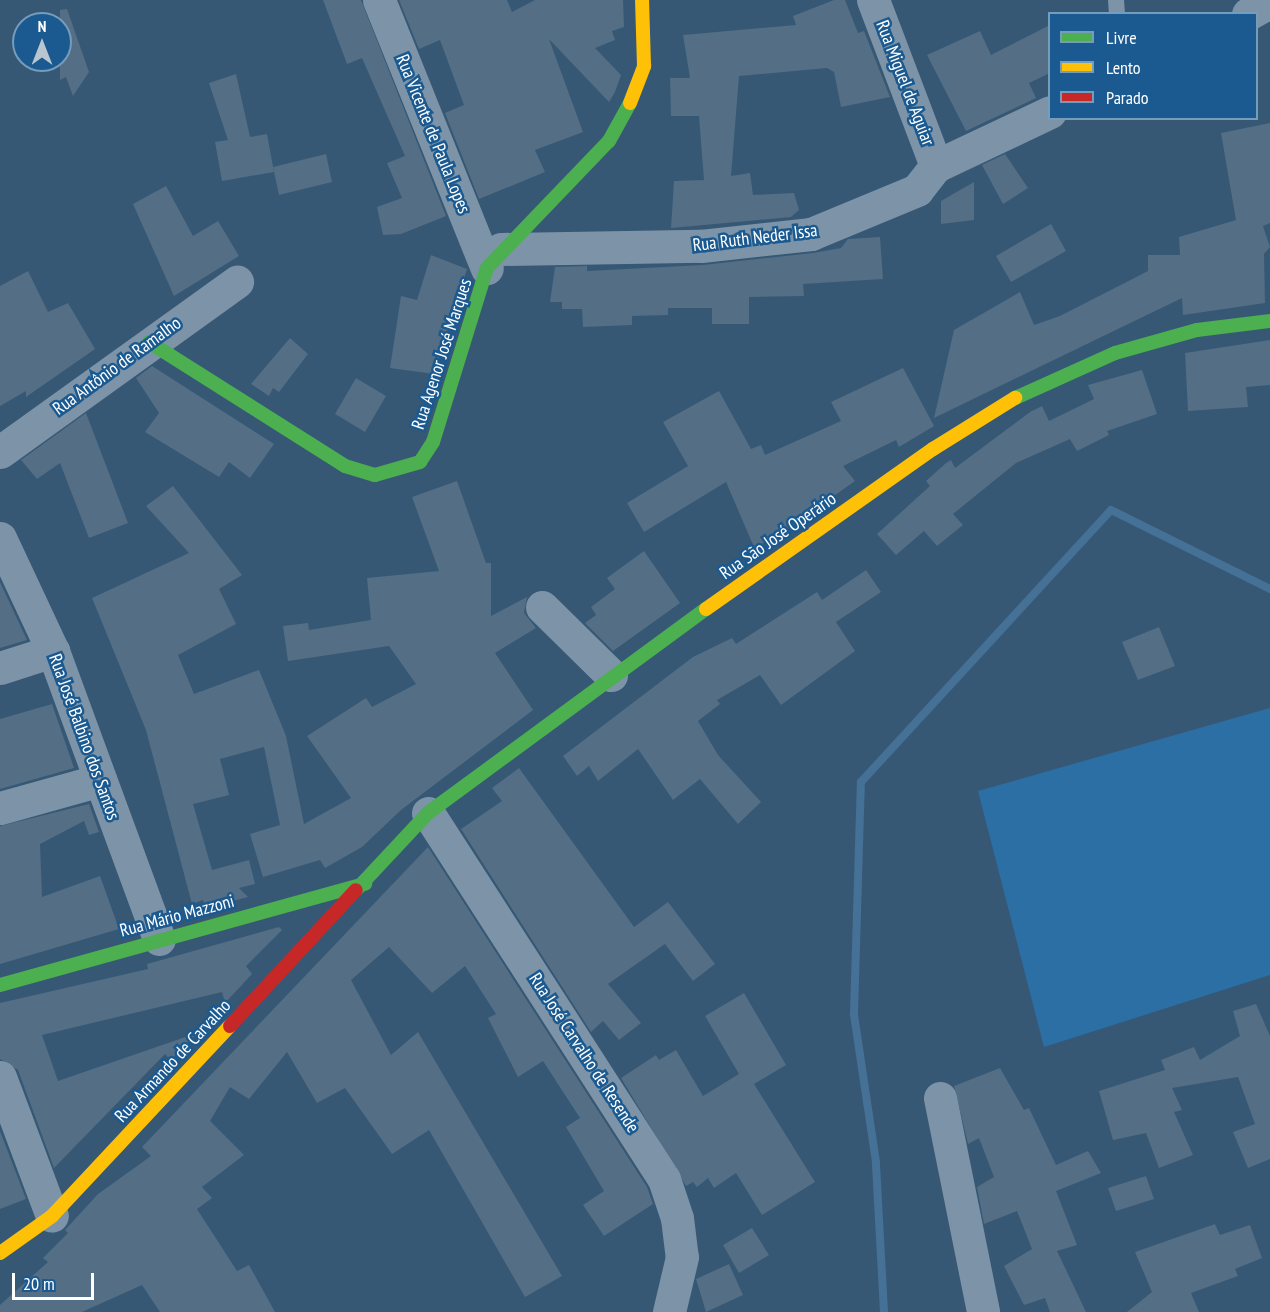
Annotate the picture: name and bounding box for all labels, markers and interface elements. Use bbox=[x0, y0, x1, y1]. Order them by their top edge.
north arrow bbox=[12, 12, 72, 72]
legend bbox=[1048, 12, 1258, 120]
text: N bbox=[38, 16, 46, 36]
street label: Rua Miguel de Aguiar bbox=[871, 17, 939, 149]
text: Livre bbox=[1106, 26, 1137, 49]
street label: Rua Vicente de Paula Lopes bbox=[391, 51, 475, 217]
text: Lento bbox=[1106, 56, 1141, 79]
text: Parado bbox=[1106, 86, 1149, 109]
street label: Rua Ruth Neder Issa bbox=[692, 220, 818, 256]
street label: Rua Agenor José Marques bbox=[407, 276, 477, 432]
street label: Rua Antônio de Ramalho bbox=[49, 312, 185, 420]
street label: Rua São José Operário bbox=[716, 488, 840, 584]
street label: Rua José Balbino dos Santos bbox=[44, 651, 124, 823]
street label: Rua Mário Mazzoni bbox=[117, 890, 237, 942]
street label: Rua José Carvalho de Resende bbox=[524, 969, 644, 1137]
street label: Rua Armando de Carvalho bbox=[110, 995, 236, 1127]
scale bar bbox=[15, 1261, 98, 1299]
text: 20 m bbox=[23, 1272, 55, 1295]

